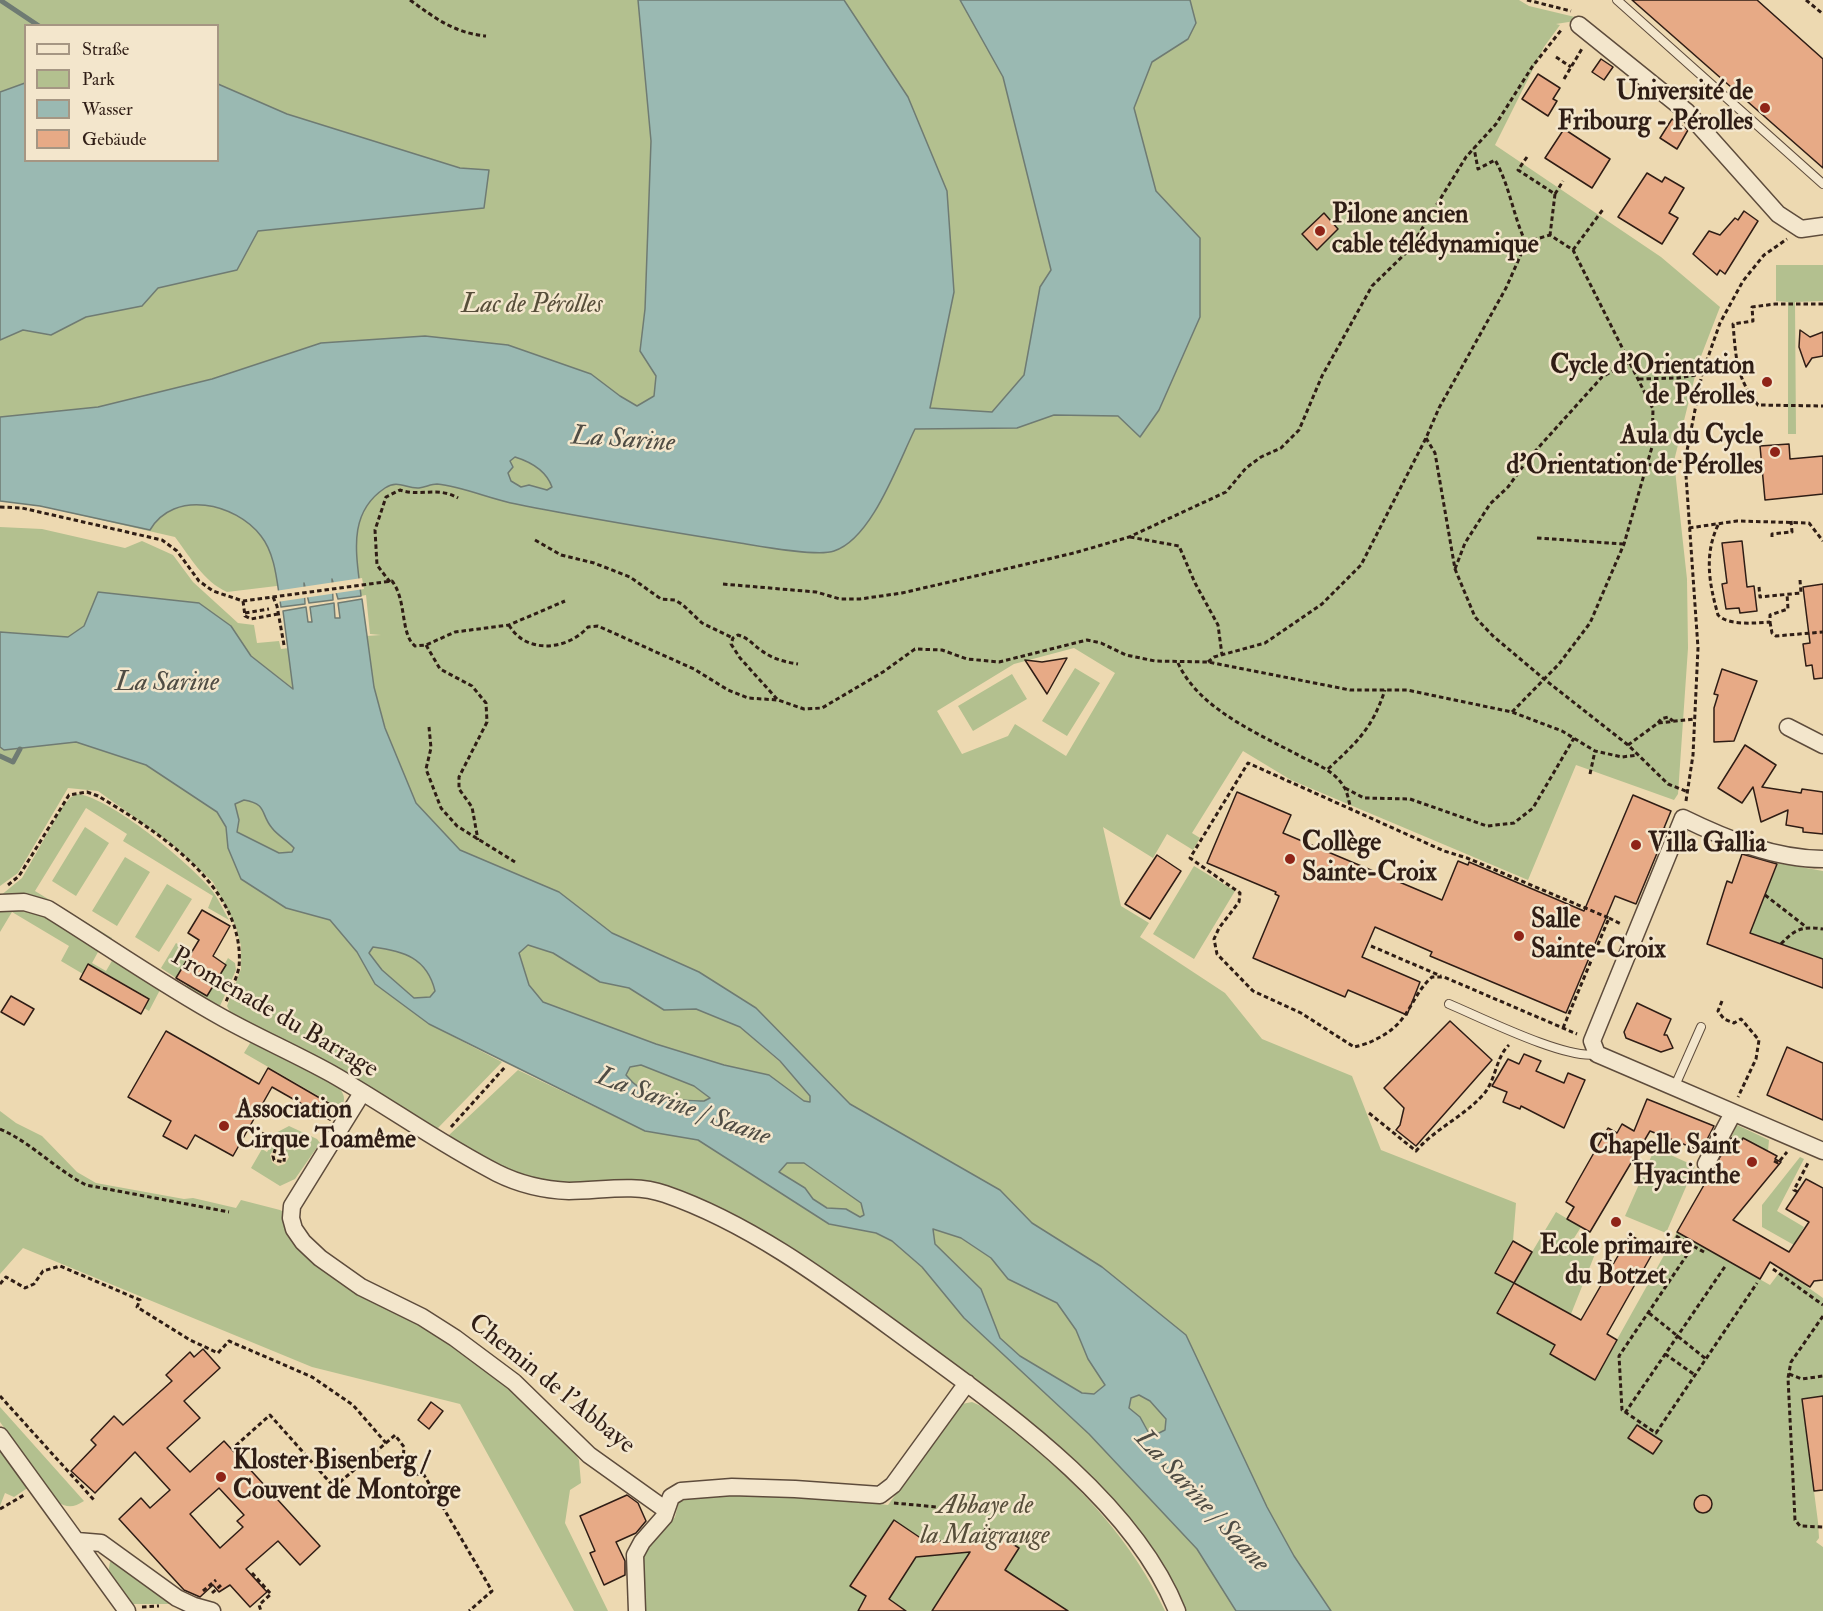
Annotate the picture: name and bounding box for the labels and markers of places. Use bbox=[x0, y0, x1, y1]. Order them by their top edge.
place label: Université de Fribourg - Pérolles bbox=[1557, 77, 1753, 138]
marker: Université de Fribourg - Pérolles bbox=[1758, 101, 1772, 115]
place label: Pilone ancien cable télédynamique bbox=[1332, 200, 1539, 262]
marker: Pilone ancien cable télédynamique bbox=[1313, 224, 1327, 238]
place label: Cycle d'Orientation de Pérolles bbox=[1550, 351, 1755, 412]
marker: Cycle d'Orientation de Pérolles bbox=[1760, 375, 1774, 389]
place label: Aula du Cycle d'Orientation de Pérolles bbox=[1507, 421, 1763, 482]
marker: Aula du Cycle d'Orientation de Pérolles bbox=[1768, 445, 1782, 459]
place label: Collège Sainte-Croix bbox=[1302, 828, 1437, 890]
place label: Villa Gallia bbox=[1648, 829, 1766, 861]
marker: Villa Gallia bbox=[1629, 838, 1643, 852]
marker: Collège Sainte-Croix bbox=[1283, 852, 1297, 866]
place label: Salle Sainte-Croix bbox=[1531, 905, 1666, 966]
marker: Salle Sainte-Croix bbox=[1512, 929, 1526, 943]
place label: Association Cirque Toamême bbox=[236, 1095, 416, 1156]
marker: Association Cirque Toamême bbox=[217, 1119, 231, 1133]
place label: Chapelle Saint Hyacinthe bbox=[1589, 1131, 1740, 1192]
marker: Chapelle Saint Hyacinthe bbox=[1745, 1155, 1759, 1169]
marker: Ecole primaire du Botzet bbox=[1609, 1215, 1623, 1229]
place label: Ecole primaire du Botzet bbox=[1540, 1231, 1692, 1292]
place label: Kloster Bisenberg / Couvent de Montorge bbox=[233, 1446, 461, 1508]
marker: Kloster Bisenberg / Couvent de Montorge bbox=[214, 1470, 228, 1484]

